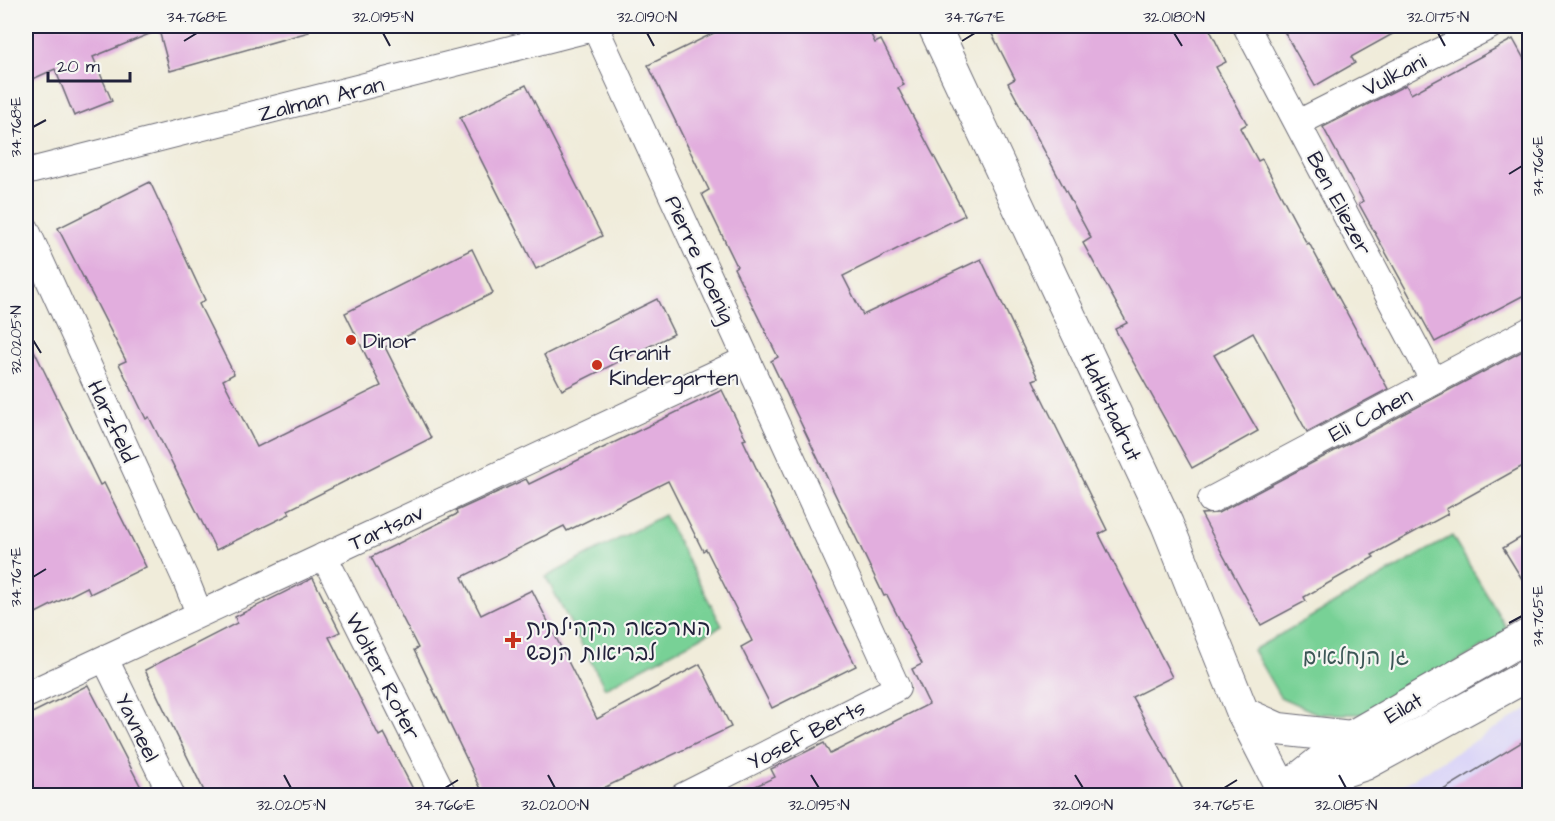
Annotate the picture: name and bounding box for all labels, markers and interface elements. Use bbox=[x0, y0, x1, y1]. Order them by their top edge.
text: 34.768°E bbox=[167, 7, 227, 28]
text: 32.0195°N bbox=[352, 7, 414, 28]
text: 32.0190°N bbox=[617, 7, 677, 28]
text: 34.767°E bbox=[945, 7, 1005, 28]
text: 32.0180°N bbox=[1143, 7, 1205, 28]
text: 32.0175°N bbox=[1407, 7, 1469, 28]
scale bar bbox=[48, 45, 130, 83]
street label: Vulkani bbox=[1358, 46, 1432, 104]
text: 20 m bbox=[57, 54, 100, 79]
street label: Zalman Aran bbox=[255, 69, 387, 130]
text: 34.768°E bbox=[6, 97, 27, 157]
text: 34.766°E bbox=[1528, 136, 1549, 196]
street label: Ben Eliezer bbox=[1298, 146, 1379, 261]
street label: Pierre Koenig bbox=[656, 191, 743, 329]
text: 32.0205°N bbox=[6, 305, 27, 375]
place label: Dinor bbox=[363, 326, 416, 357]
marker: Dinor bbox=[344, 333, 358, 347]
place label: Granit Kindergarten bbox=[609, 338, 738, 395]
street label: HaHistadrut bbox=[1072, 349, 1149, 467]
marker: Granit Kindergarten bbox=[590, 358, 604, 372]
street label: Harzfeld bbox=[79, 376, 144, 468]
street label: Eli Cohen bbox=[1324, 380, 1418, 450]
street label: Tartsav bbox=[344, 497, 430, 559]
text: 34.767°E bbox=[6, 547, 27, 607]
text: 34.765°E bbox=[1528, 585, 1549, 647]
street label: Wolter Roter bbox=[337, 608, 428, 746]
place label: המרפאה הקהילתית לבריאות הנפש bbox=[526, 613, 711, 669]
marker: המרפאה הקהילתית לבריאות הנפש bbox=[504, 631, 522, 649]
park label: גן הנחלאים bbox=[1303, 642, 1409, 673]
street label: Eilat bbox=[1379, 685, 1429, 732]
street label: Yavneel bbox=[107, 688, 167, 767]
street label: Yosef Berts bbox=[742, 692, 871, 778]
text: 32.0205°N bbox=[256, 795, 326, 816]
text: 34.766°E bbox=[415, 795, 475, 816]
text: 32.0200°N bbox=[521, 795, 589, 816]
text: 32.0195°N bbox=[788, 795, 850, 816]
text: 32.0190°N bbox=[1053, 795, 1113, 816]
text: 34.765°E bbox=[1193, 795, 1255, 816]
text: 32.0185°N bbox=[1315, 795, 1377, 816]

